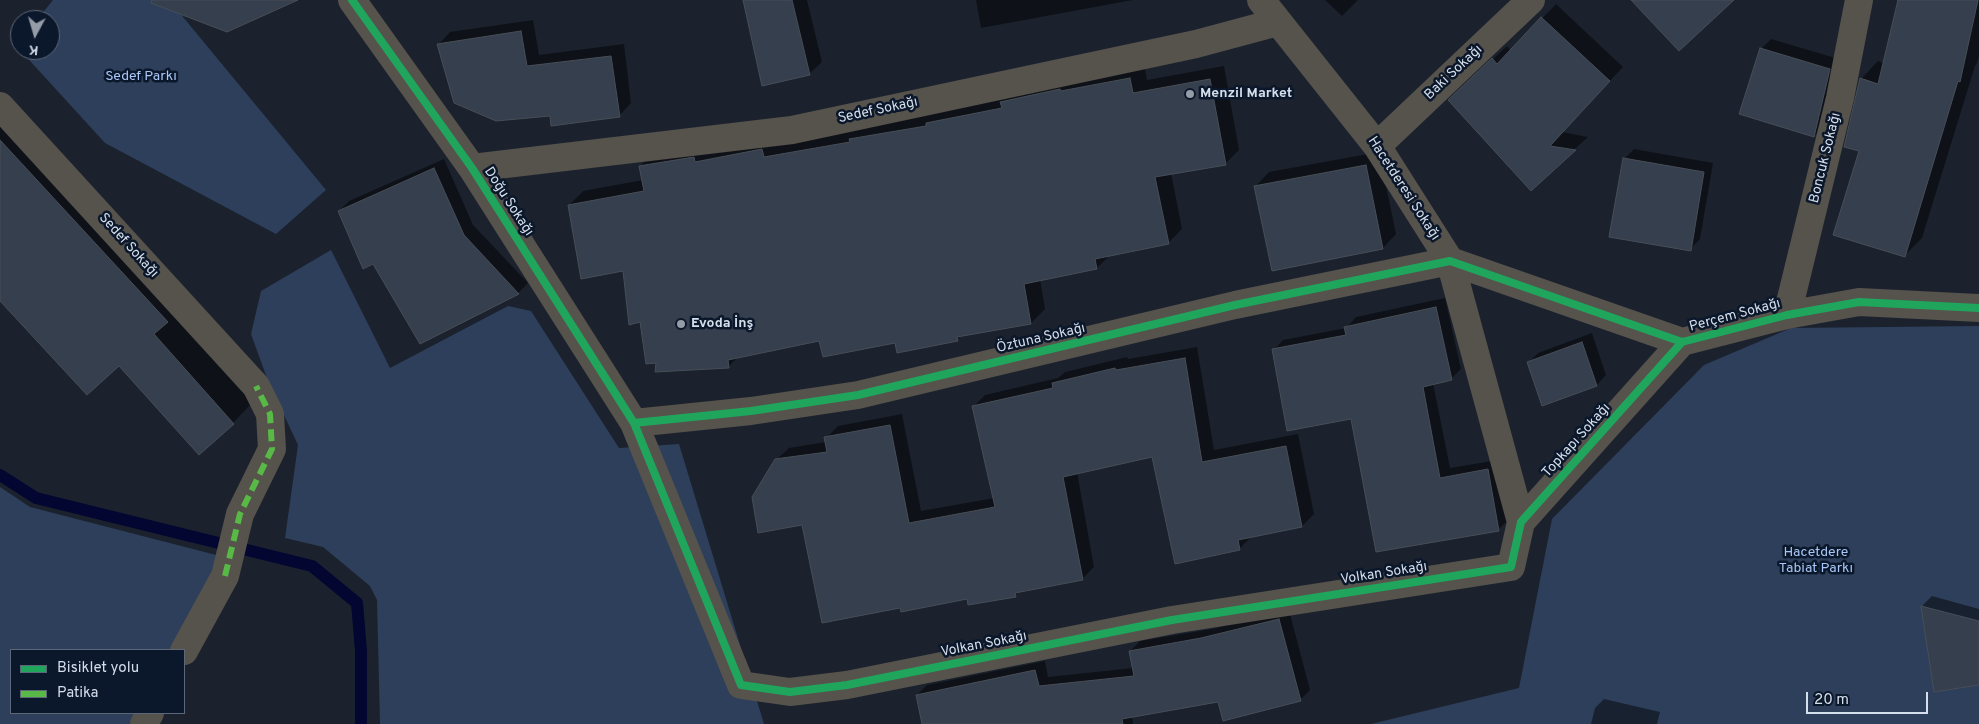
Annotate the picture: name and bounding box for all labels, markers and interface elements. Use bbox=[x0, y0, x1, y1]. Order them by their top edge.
north arrow bbox=[10, 10, 60, 60]
text: K bbox=[28, 40, 39, 58]
street label: Baki Sokağı bbox=[1422, 42, 1486, 104]
park label: Sedef Parkı bbox=[105, 69, 177, 85]
place label: Menzil Market bbox=[1200, 86, 1292, 102]
marker: Menzil Market bbox=[1184, 88, 1196, 100]
street label: Sedef Sokağı bbox=[837, 94, 919, 128]
street label: Boncuk Sokağı bbox=[1807, 111, 1845, 205]
street label: Hacetderesi Sokağı bbox=[1363, 134, 1443, 244]
street label: Doğu Sokağı bbox=[480, 164, 536, 240]
street label: Sedef Sokağı bbox=[95, 210, 161, 282]
street label: Perçem Sokağı bbox=[1688, 296, 1782, 336]
place label: Evoda İnş bbox=[691, 316, 753, 332]
marker: Evoda İnş bbox=[675, 318, 687, 330]
street label: Öztuna Sokağı bbox=[995, 321, 1087, 357]
street label: Topkapı Sokağı bbox=[1539, 400, 1615, 482]
park label: Hacetdere Tabiat Parkı bbox=[1779, 545, 1853, 578]
street label: Volkan Sokağı bbox=[1340, 559, 1428, 589]
street label: Volkan Sokağı bbox=[940, 628, 1028, 662]
legend bbox=[10, 649, 185, 714]
text: Bisiklet yolu bbox=[57, 659, 139, 678]
scale bar bbox=[1809, 682, 1932, 714]
text: Patika bbox=[57, 684, 98, 703]
text: 20 m bbox=[1814, 691, 1849, 710]

